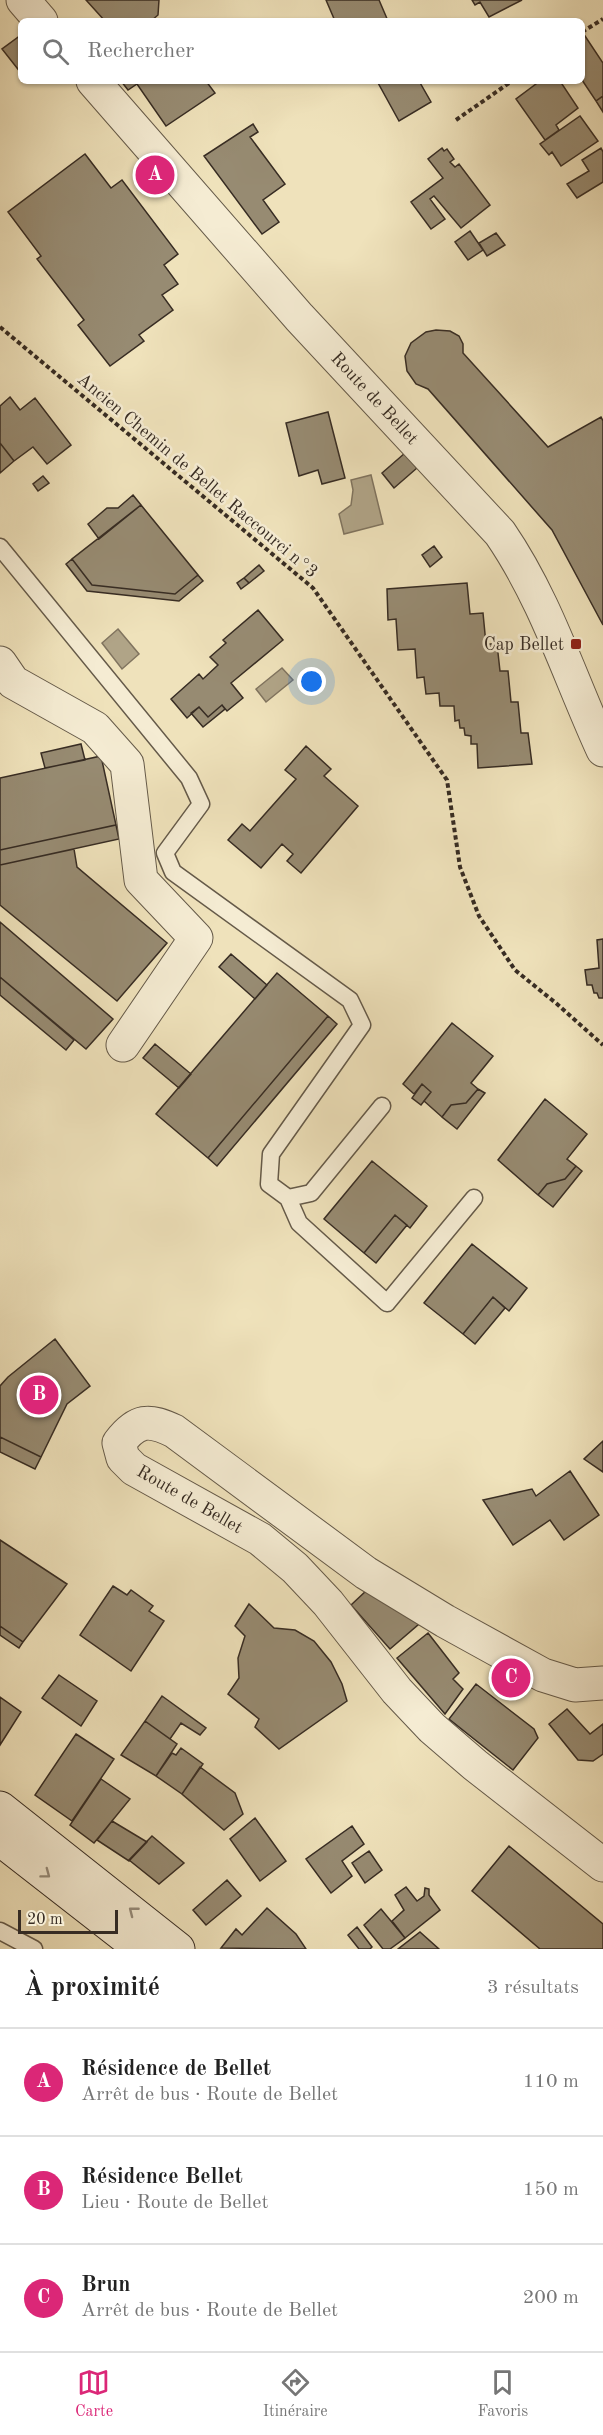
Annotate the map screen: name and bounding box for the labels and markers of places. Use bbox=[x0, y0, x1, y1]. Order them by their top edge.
pin: A bbox=[136, 152, 174, 198]
place label: Cap Bellet bbox=[484, 636, 564, 654]
marker: Cap Bellet bbox=[569, 637, 583, 651]
pin: B bbox=[20, 1372, 58, 1418]
pin: C bbox=[492, 1656, 530, 1700]

